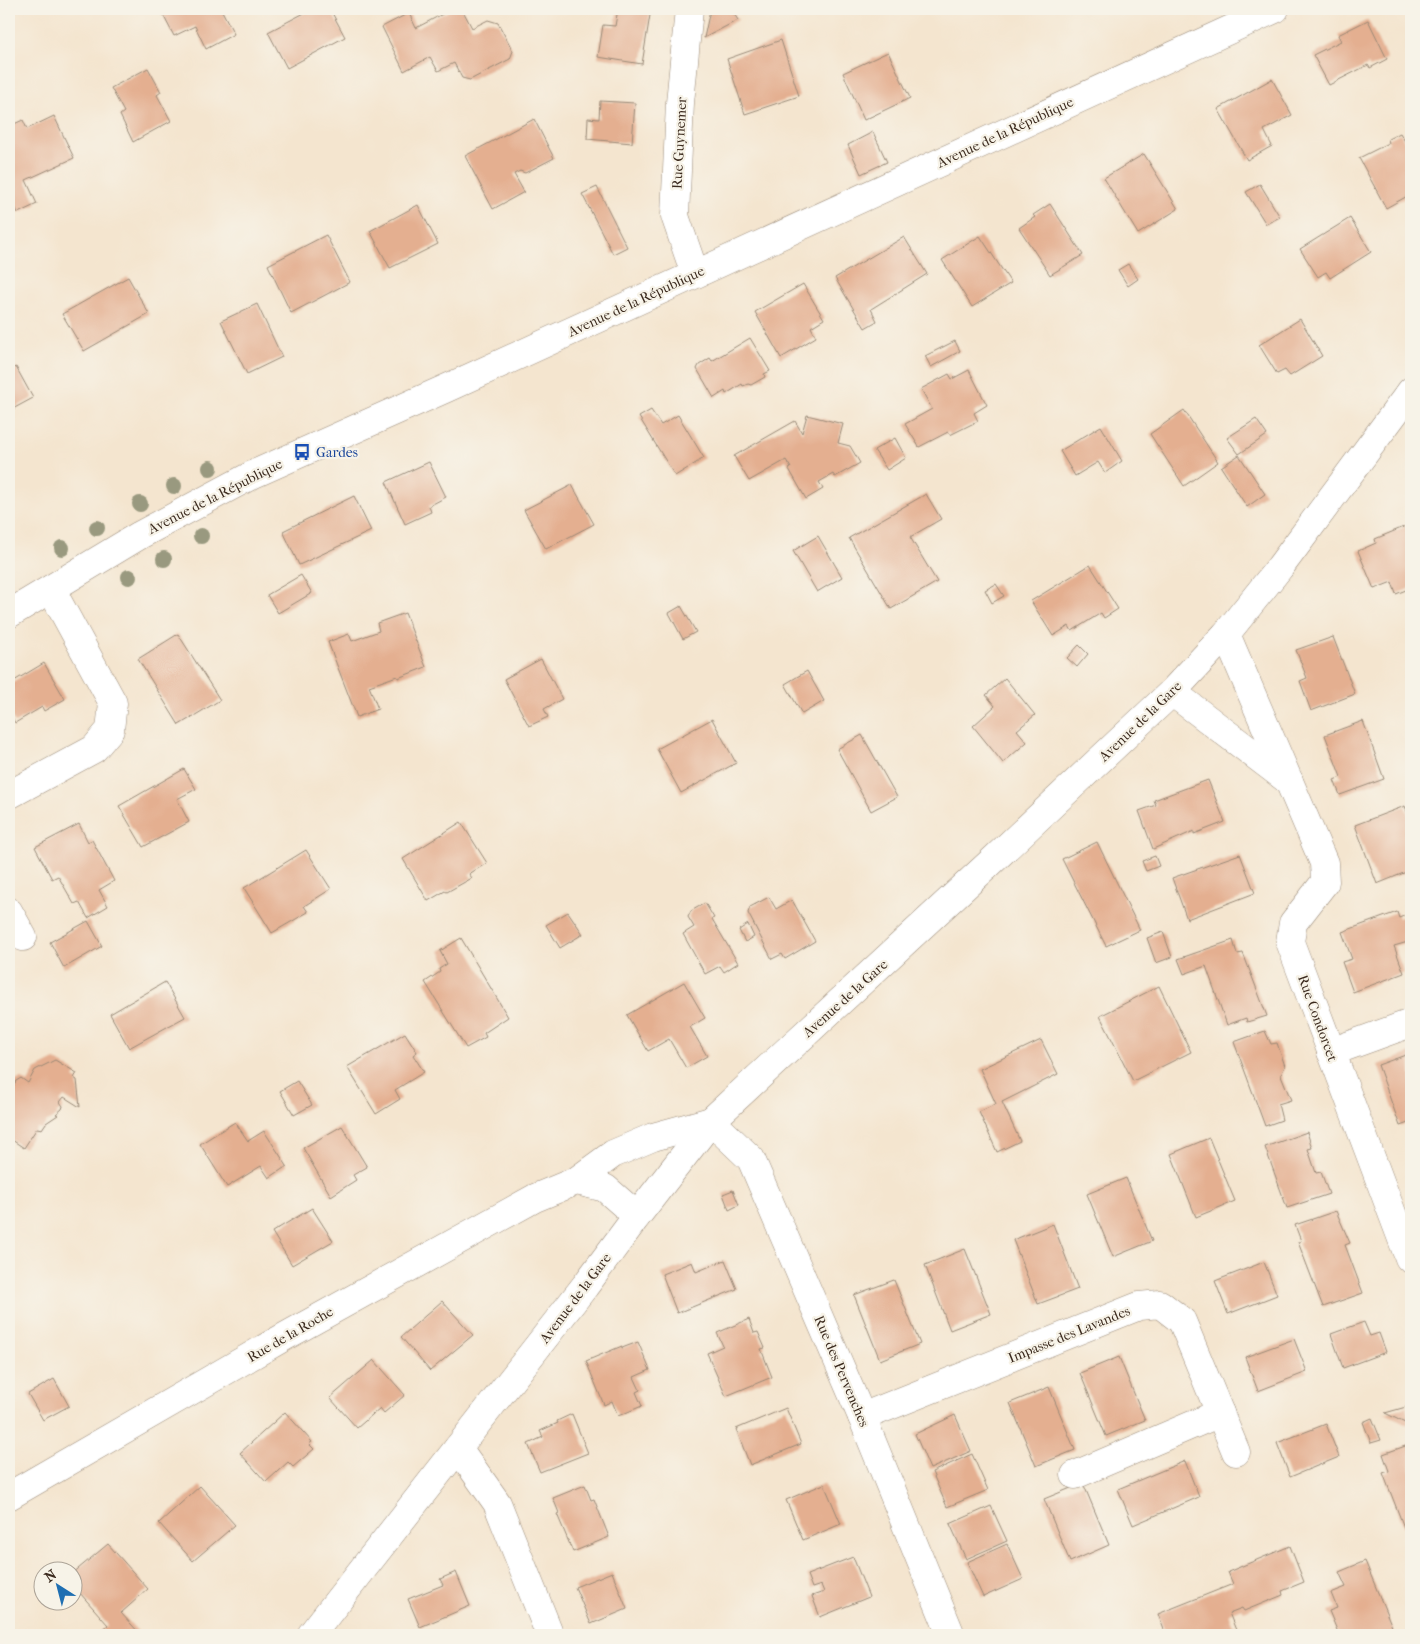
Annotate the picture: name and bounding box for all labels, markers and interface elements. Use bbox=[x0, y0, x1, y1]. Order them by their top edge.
street label: Avenue de la République bbox=[933, 93, 1076, 172]
street label: Rue Guynemer bbox=[669, 96, 690, 190]
street label: Avenue de la République bbox=[564, 262, 707, 341]
bus stop icon: Gardes bbox=[292, 442, 312, 462]
place label: Gardes bbox=[316, 444, 358, 461]
street label: Avenue de la République bbox=[144, 455, 285, 538]
street label: Avenue de la Gare bbox=[1095, 678, 1185, 766]
street label: Avenue de la Gare bbox=[799, 956, 891, 1042]
street label: Rue Condorcet bbox=[1294, 973, 1341, 1064]
street label: Avenue de la Gare bbox=[535, 1250, 615, 1347]
street label: Impasse des Lavandes bbox=[1006, 1302, 1133, 1367]
street label: Rue de la Roche bbox=[244, 1303, 336, 1366]
street label: Rue des Pervenches bbox=[810, 1313, 873, 1429]
north arrow bbox=[32, 1562, 82, 1612]
text: N bbox=[41, 1566, 60, 1586]

